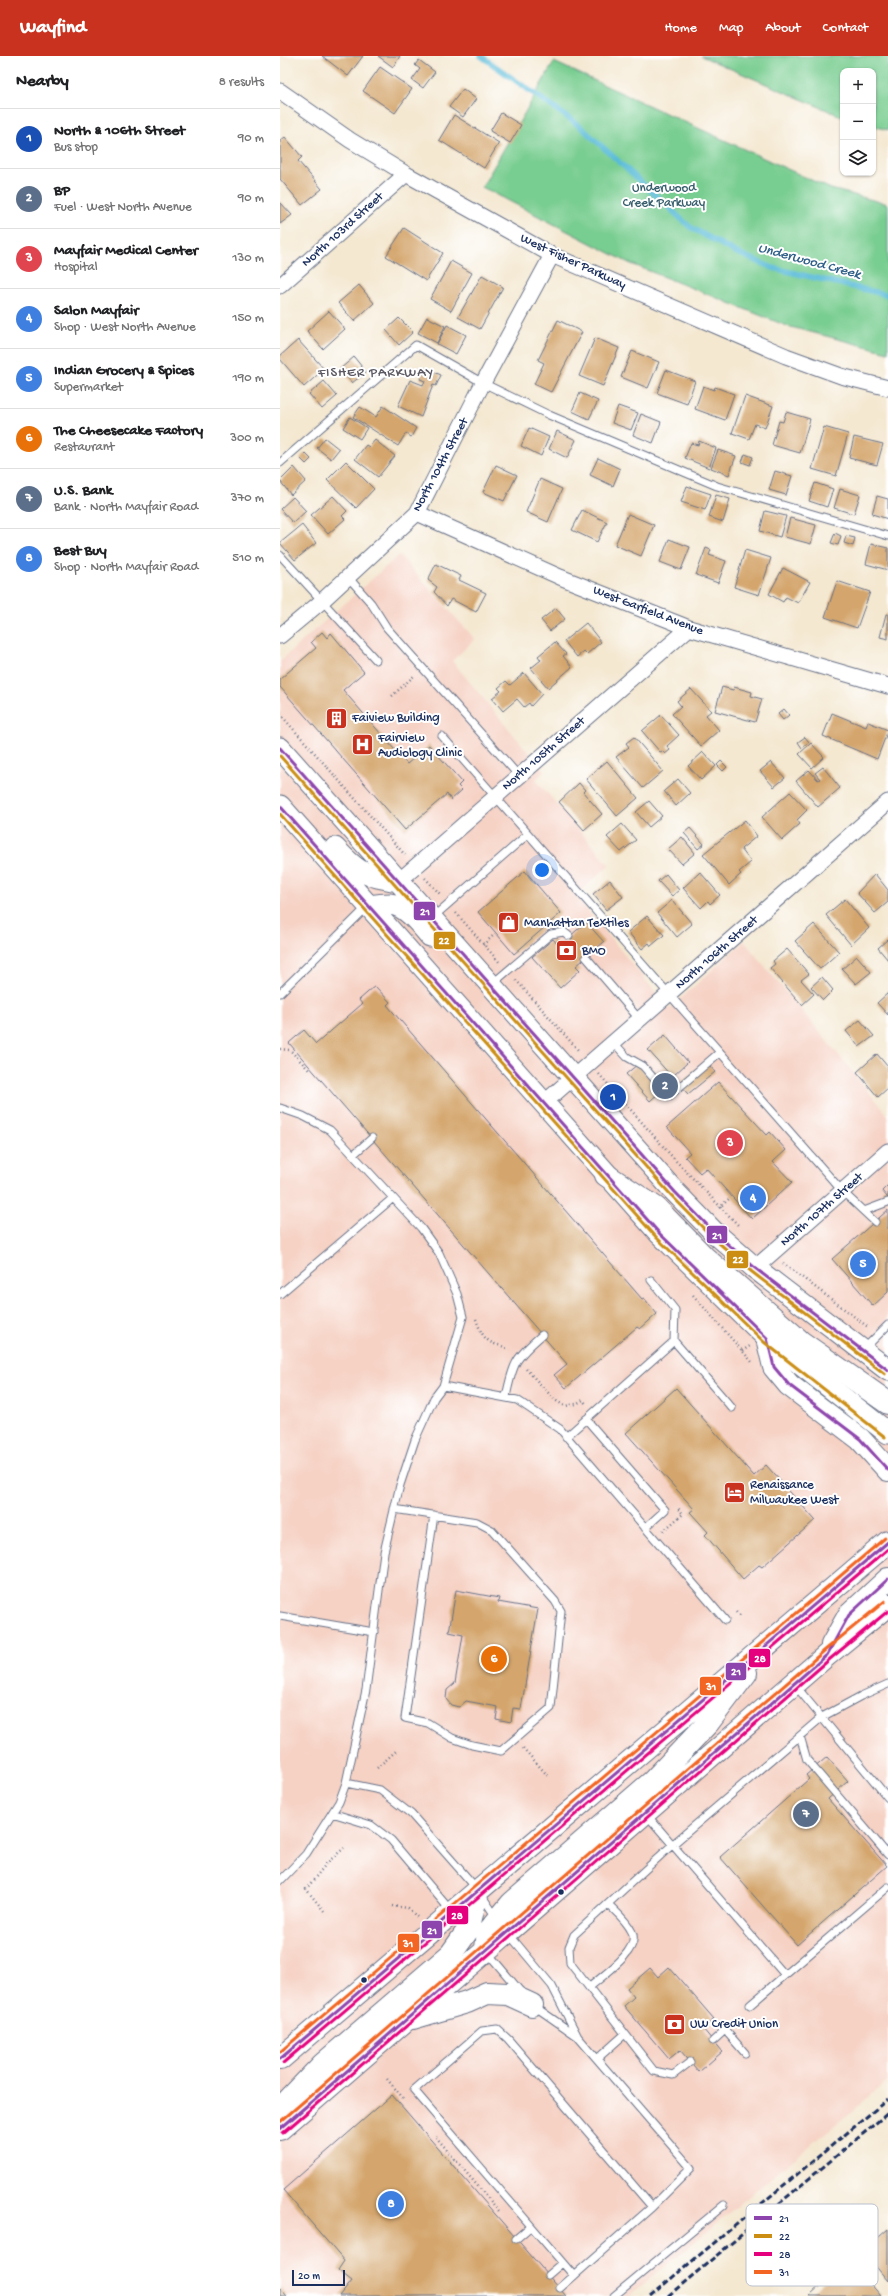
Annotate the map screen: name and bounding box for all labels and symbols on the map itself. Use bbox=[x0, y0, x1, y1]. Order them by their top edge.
park label: Underwood Creek Parkway bbox=[623, 181, 706, 211]
street label: North 103rd Street bbox=[299, 188, 388, 271]
street label: West Fisher Parkway bbox=[518, 231, 629, 293]
water label: Underwood Creek bbox=[756, 240, 864, 284]
district label: FISHER PARKWAY bbox=[317, 365, 434, 382]
street label: North 104th Street bbox=[410, 414, 473, 514]
street label: West Garfield Avenue bbox=[591, 583, 706, 639]
building icon: Faiview Building bbox=[324, 705, 350, 731]
place label: Faiview Building bbox=[351, 711, 440, 726]
street label: North 105th Street bbox=[500, 713, 590, 794]
place label: Fairview Audiology Clinic bbox=[377, 731, 462, 761]
hospital icon: Fairview Audiology Clinic bbox=[349, 732, 375, 758]
your location bbox=[532, 860, 552, 880]
line badge: 21 bbox=[413, 901, 436, 921]
text: 21 bbox=[420, 907, 430, 919]
shop icon: Manhattan Textiles bbox=[495, 910, 521, 936]
street label: North 106th Street bbox=[673, 912, 763, 993]
place label: Manhattan Textiles bbox=[524, 916, 630, 931]
line badge: 22 bbox=[433, 931, 456, 950]
text: 22 bbox=[439, 936, 450, 948]
bank icon: BMO bbox=[553, 938, 579, 964]
place label: BMO bbox=[581, 944, 606, 959]
pin: 2 bbox=[652, 1071, 678, 1101]
pin: 1 bbox=[600, 1082, 626, 1112]
pin: 3 bbox=[717, 1128, 743, 1158]
street label: North 107th Street bbox=[778, 1169, 868, 1250]
pin: 4 bbox=[740, 1183, 766, 1213]
line badge: 21 bbox=[706, 1225, 728, 1244]
text: 21 bbox=[712, 1231, 722, 1243]
pin: 5 bbox=[850, 1249, 876, 1279]
line badge: 22 bbox=[726, 1250, 749, 1269]
text: 22 bbox=[733, 1255, 744, 1267]
place label: Renaissance Milwaukee West bbox=[750, 1478, 840, 1508]
hotel icon: Renaissance Milwaukee West bbox=[721, 1479, 747, 1505]
pin: 6 bbox=[481, 1644, 507, 1674]
line badge: 28 bbox=[748, 1648, 771, 1668]
text: 28 bbox=[754, 1654, 766, 1666]
line badge: 21 bbox=[725, 1662, 747, 1681]
text: 21 bbox=[731, 1667, 741, 1679]
line badge: 31 bbox=[699, 1676, 722, 1696]
text: 31 bbox=[705, 1682, 716, 1694]
pin: 7 bbox=[793, 1799, 819, 1829]
unlabelled marker bbox=[556, 1887, 566, 1897]
line badge: 28 bbox=[446, 1905, 469, 1925]
text: 28 bbox=[451, 1911, 463, 1923]
line badge: 21 bbox=[421, 1920, 443, 1939]
text: 21 bbox=[427, 1926, 437, 1938]
line badge: 31 bbox=[397, 1933, 420, 1953]
text: 31 bbox=[402, 1939, 413, 1951]
unlabelled marker bbox=[359, 1975, 369, 1985]
bank icon: UW Credit Union bbox=[661, 2011, 687, 2037]
place label: UW Credit Union bbox=[690, 2017, 779, 2032]
pin: 8 bbox=[378, 2189, 404, 2219]
legend bbox=[746, 2204, 878, 2286]
text: 21 bbox=[779, 2214, 789, 2226]
text: 22 bbox=[779, 2232, 790, 2244]
text: 28 bbox=[779, 2250, 790, 2262]
scale bar bbox=[292, 2268, 345, 2287]
text: 31 bbox=[778, 2268, 789, 2280]

